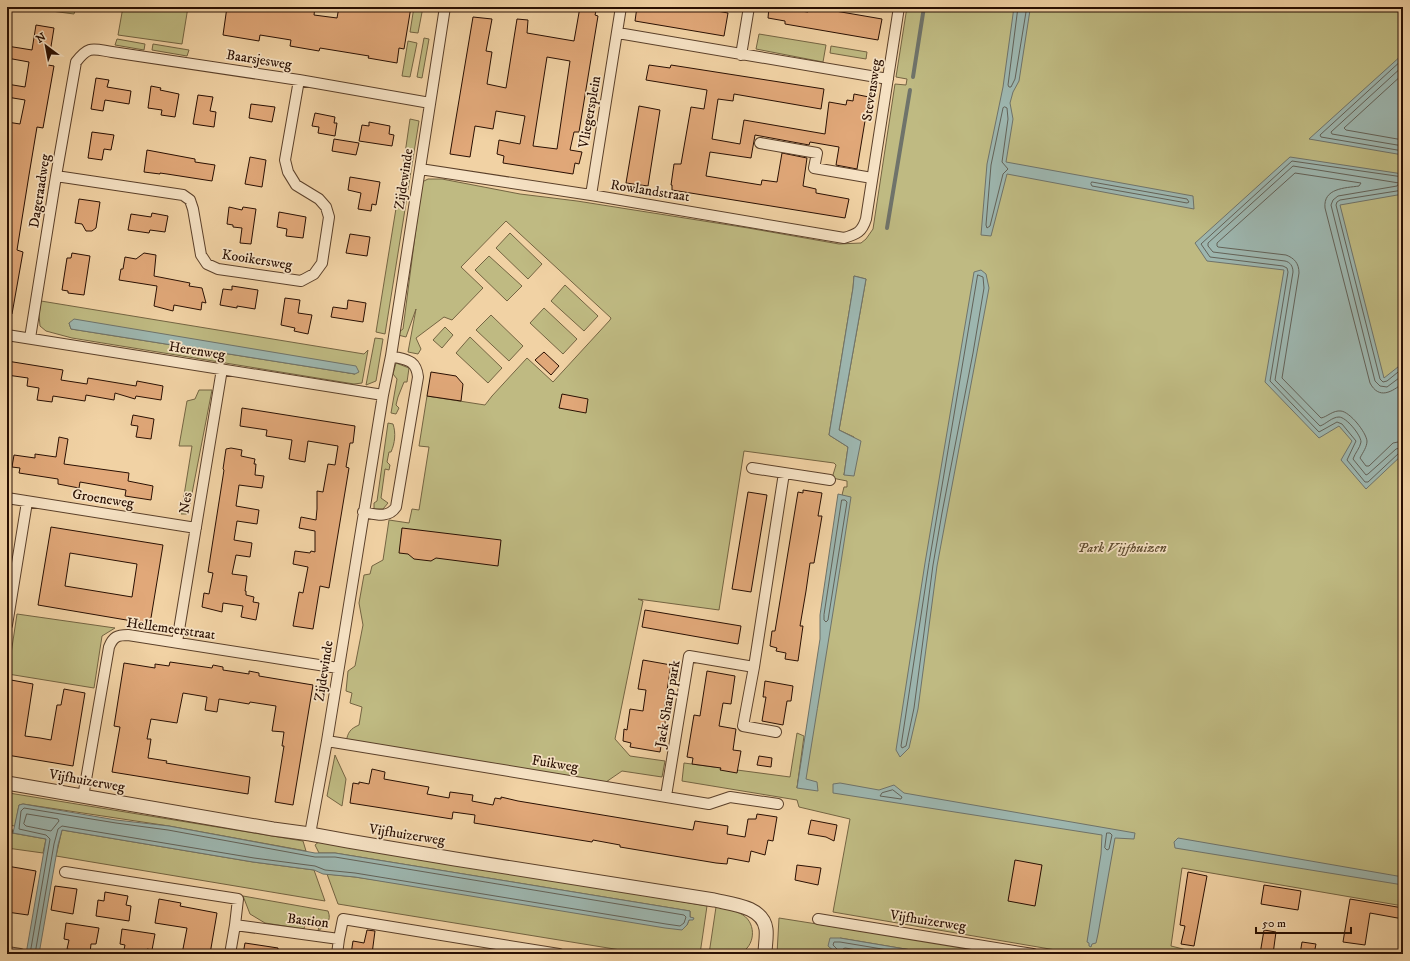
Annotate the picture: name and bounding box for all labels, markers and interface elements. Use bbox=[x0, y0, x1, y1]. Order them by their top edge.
north arrow bbox=[26, 26, 66, 66]
text: N bbox=[34, 30, 49, 47]
street label: Baarsjesweg bbox=[225, 46, 293, 74]
street label: Stevensweg bbox=[858, 57, 886, 123]
street label: Vliegersplein bbox=[575, 74, 605, 151]
street label: Zijdewinde bbox=[390, 147, 418, 211]
street label: Dageraadweg bbox=[25, 153, 55, 229]
street label: Rowlandstraat bbox=[609, 176, 691, 206]
street label: Kooikersweg bbox=[221, 246, 294, 274]
street label: Herenweg bbox=[167, 338, 227, 364]
street label: Groeneweg bbox=[71, 485, 135, 513]
street label: Nes bbox=[175, 491, 197, 515]
park label: Park Vijfhuizen bbox=[1077, 539, 1167, 557]
street label: Hellemeerstraat bbox=[125, 614, 217, 644]
street label: Zijdewinde bbox=[310, 639, 338, 703]
street label: Jack Sharp park bbox=[651, 659, 685, 751]
street label: Fuikweg bbox=[530, 751, 580, 777]
street label: Vijfhuizerweg bbox=[47, 765, 126, 797]
street label: Vijfhuizerweg bbox=[367, 820, 446, 850]
street label: Vijfhuizerweg bbox=[888, 906, 967, 936]
scale bar bbox=[1256, 909, 1351, 935]
street label: Bastion bbox=[286, 910, 330, 933]
text: 50 m bbox=[1262, 916, 1286, 931]

